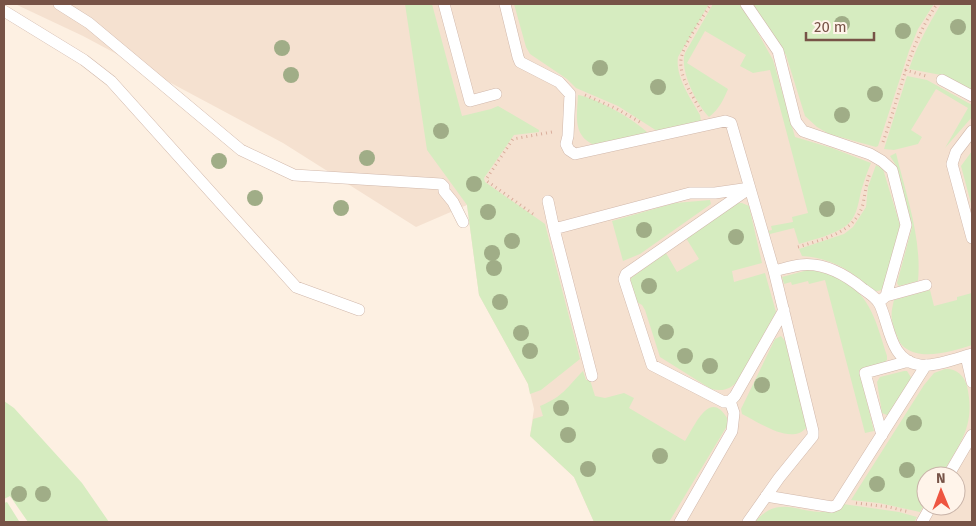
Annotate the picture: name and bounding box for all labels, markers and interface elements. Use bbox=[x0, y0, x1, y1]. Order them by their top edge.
scale bar bbox=[806, 10, 874, 42]
text: 20 m bbox=[814, 18, 847, 36]
north arrow bbox=[916, 466, 966, 516]
text: N bbox=[936, 470, 946, 487]

